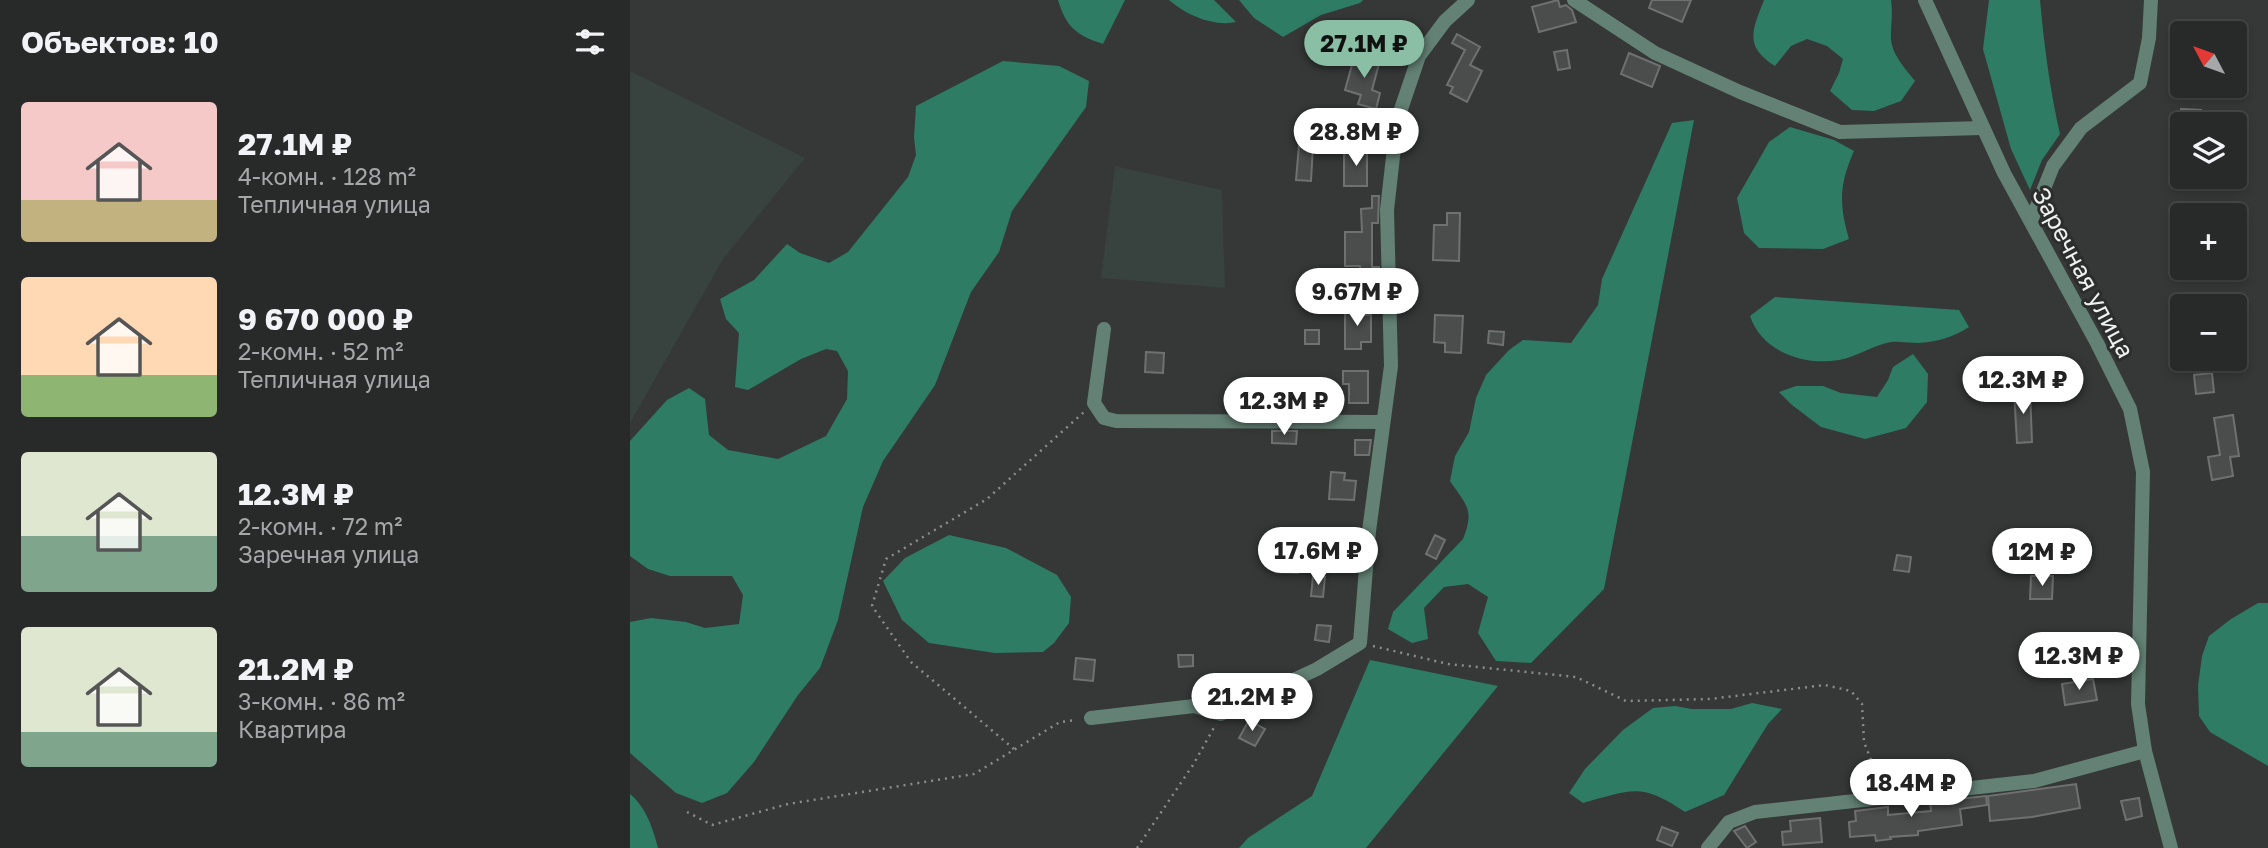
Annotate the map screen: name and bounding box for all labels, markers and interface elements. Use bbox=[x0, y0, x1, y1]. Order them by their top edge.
pin: 27.1M ₽ bbox=[1299, 20, 1429, 80]
north arrow bbox=[2170, 21, 2247, 98]
map controls bbox=[2170, 21, 2247, 371]
icon: filters bbox=[571, 23, 609, 61]
text: Объектов: 10 bbox=[21, 24, 219, 60]
text: 27.1M ₽ bbox=[1320, 29, 1408, 57]
pin: 28.8M ₽ bbox=[1291, 108, 1421, 168]
button: layers bbox=[2170, 112, 2247, 189]
text: 28.8M ₽ bbox=[1310, 117, 1402, 145]
text: 27.1M ₽ bbox=[238, 126, 352, 162]
icon: home bbox=[77, 130, 161, 214]
text: 4-комн. · 128 m² bbox=[238, 162, 416, 190]
street label: Заречная улица bbox=[2027, 182, 2141, 362]
text: Тепличная улица bbox=[238, 190, 431, 218]
button: + bbox=[2170, 203, 2247, 280]
pin: 9.67M ₽ bbox=[1292, 268, 1422, 328]
text: 9.67M ₽ bbox=[1312, 277, 1402, 305]
button: − bbox=[2170, 294, 2247, 371]
text: 9 670 000 ₽ bbox=[238, 301, 413, 337]
icon: home bbox=[77, 305, 161, 389]
text: 2-комн. · 52 m² bbox=[238, 337, 404, 365]
pin: 12.3M ₽ bbox=[1958, 356, 2088, 416]
text: Тепличная улица bbox=[238, 365, 431, 393]
text: 12.3M ₽ bbox=[1978, 365, 2068, 393]
pin: 12.3M ₽ bbox=[1219, 378, 1349, 437]
text: 12.3M ₽ bbox=[1239, 386, 1329, 414]
text: 12.3M ₽ bbox=[238, 476, 354, 512]
icon: home bbox=[77, 480, 161, 564]
text: 2-комн. · 72 m² bbox=[238, 512, 402, 540]
pin: 17.6M ₽ bbox=[1253, 528, 1383, 587]
pin: 12M ₽ bbox=[1993, 528, 2091, 588]
text: 17.6M ₽ bbox=[1274, 536, 1362, 564]
text: 12M ₽ bbox=[2008, 537, 2076, 565]
text: Заречная улица bbox=[238, 540, 419, 568]
pin: 12.3M ₽ bbox=[2014, 632, 2144, 692]
text: 12.3M ₽ bbox=[2034, 641, 2124, 669]
text: 21.2M ₽ bbox=[238, 651, 354, 687]
icon: home bbox=[77, 655, 161, 739]
pin: 21.2M ₽ bbox=[1187, 674, 1317, 733]
text: 21.2M ₽ bbox=[1207, 682, 1297, 710]
text: 3-комн. · 86 m² bbox=[238, 687, 405, 715]
text: Квартира bbox=[238, 715, 346, 743]
pin: 18.4M ₽ bbox=[1846, 760, 1976, 819]
text: 18.4M ₽ bbox=[1866, 768, 1956, 796]

